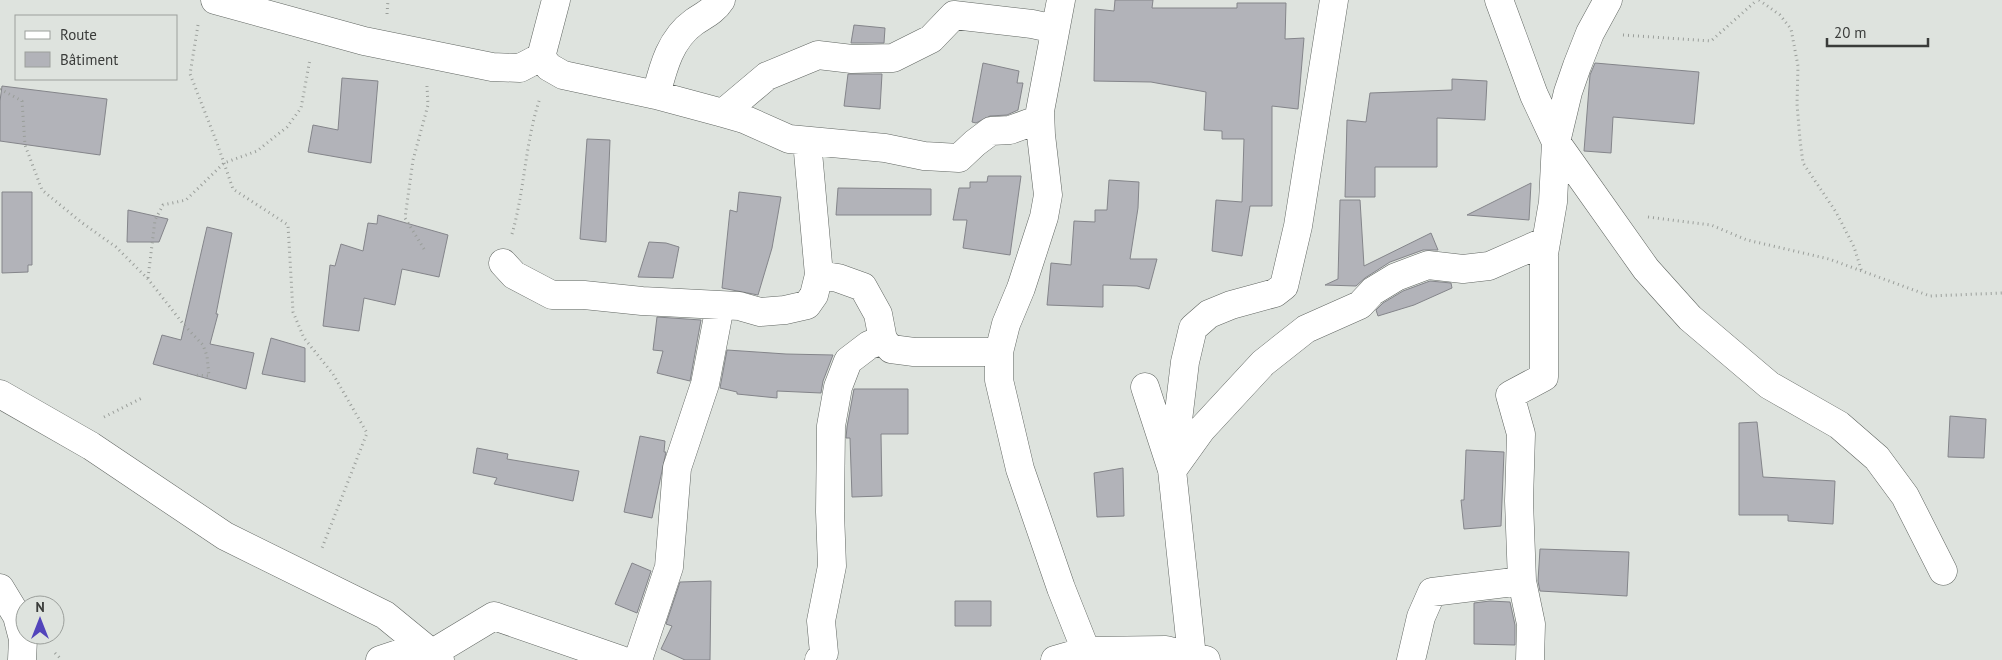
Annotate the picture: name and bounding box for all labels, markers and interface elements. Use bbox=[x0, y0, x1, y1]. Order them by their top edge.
legend bbox=[15, 15, 178, 80]
scale bar bbox=[1827, 15, 1928, 47]
text: 20 m bbox=[1834, 23, 1867, 42]
text: Route bbox=[60, 25, 97, 44]
text: Bâtiment bbox=[60, 50, 118, 69]
north arrow bbox=[15, 595, 65, 645]
text: N bbox=[35, 598, 45, 616]

